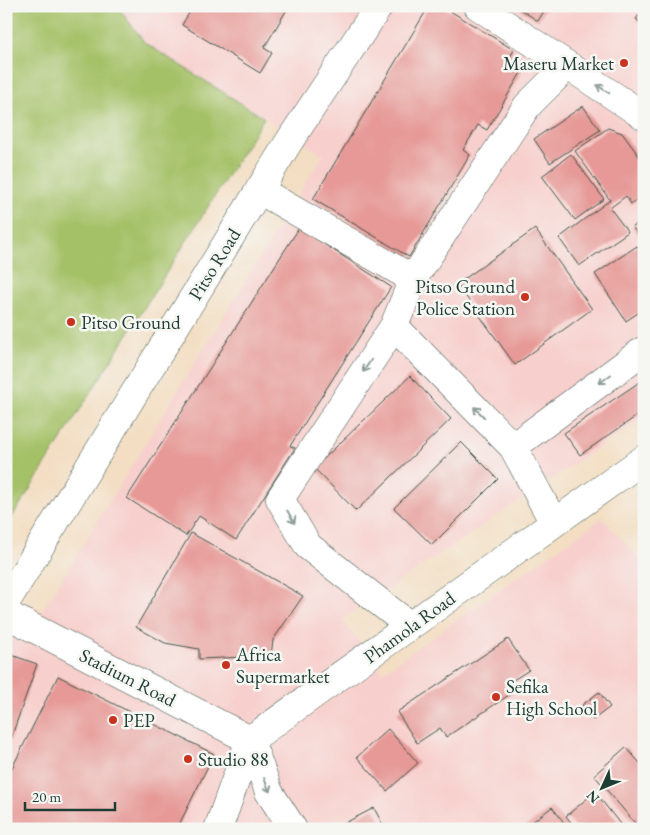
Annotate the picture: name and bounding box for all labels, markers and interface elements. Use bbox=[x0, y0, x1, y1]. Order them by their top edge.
place label: Maseru Market bbox=[503, 51, 614, 76]
marker: Maseru Market bbox=[618, 57, 630, 69]
one-way arrow bbox=[596, 84, 610, 94]
street label: Pitso Road bbox=[183, 223, 246, 305]
place label: Pitso Ground Police Station bbox=[415, 274, 515, 321]
marker: Pitso Ground Police Station bbox=[519, 291, 531, 303]
place label: Pitso Ground bbox=[81, 310, 181, 335]
marker: Pitso Ground bbox=[65, 316, 77, 328]
one-way arrow bbox=[361, 359, 372, 373]
one-way arrow bbox=[599, 374, 612, 385]
one-way arrow bbox=[473, 406, 485, 419]
one-way arrow bbox=[287, 510, 297, 524]
street label: Phamola Road bbox=[358, 585, 460, 669]
street label: Stadium Road bbox=[75, 642, 181, 713]
place label: Africa Supermarket bbox=[235, 642, 329, 689]
marker: Africa Supermarket bbox=[220, 659, 232, 671]
place label: Sefika High School bbox=[506, 674, 598, 721]
marker: Sefika High School bbox=[490, 691, 502, 703]
place label: PEP bbox=[123, 708, 155, 733]
marker: PEP bbox=[107, 714, 119, 726]
place label: Studio 88 bbox=[198, 747, 269, 772]
marker: Studio 88 bbox=[182, 753, 194, 765]
north arrow bbox=[578, 762, 628, 812]
one-way arrow bbox=[264, 778, 273, 793]
scale bar bbox=[25, 780, 115, 812]
text: N bbox=[582, 786, 603, 807]
text: 20 m bbox=[32, 787, 61, 806]

